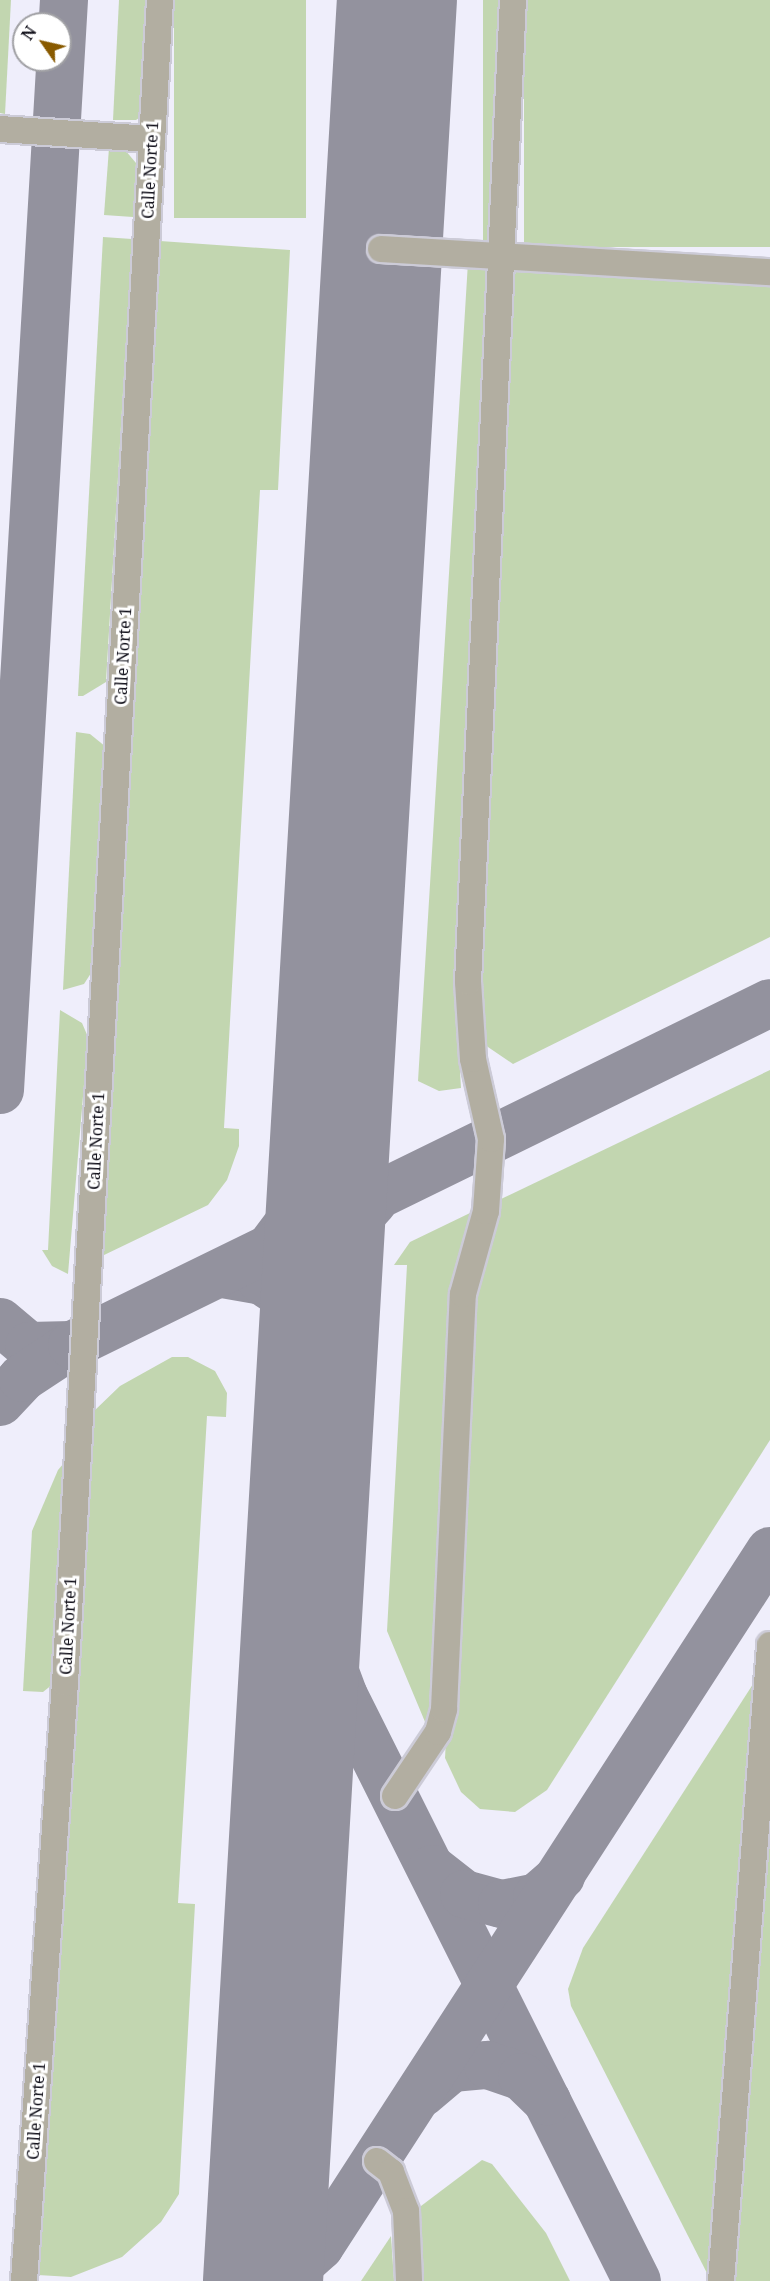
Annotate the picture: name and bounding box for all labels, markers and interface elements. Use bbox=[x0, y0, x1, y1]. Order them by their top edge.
north arrow bbox=[12, 12, 72, 72]
text: N bbox=[16, 22, 41, 44]
street label: Calle Norte 1 bbox=[138, 121, 162, 219]
street label: Calle Norte 1 bbox=[111, 607, 135, 705]
street label: Calle Norte 1 bbox=[84, 1092, 108, 1190]
street label: Calle Norte 1 bbox=[56, 1577, 80, 1675]
street label: Calle Norte 1 bbox=[23, 2062, 49, 2160]

